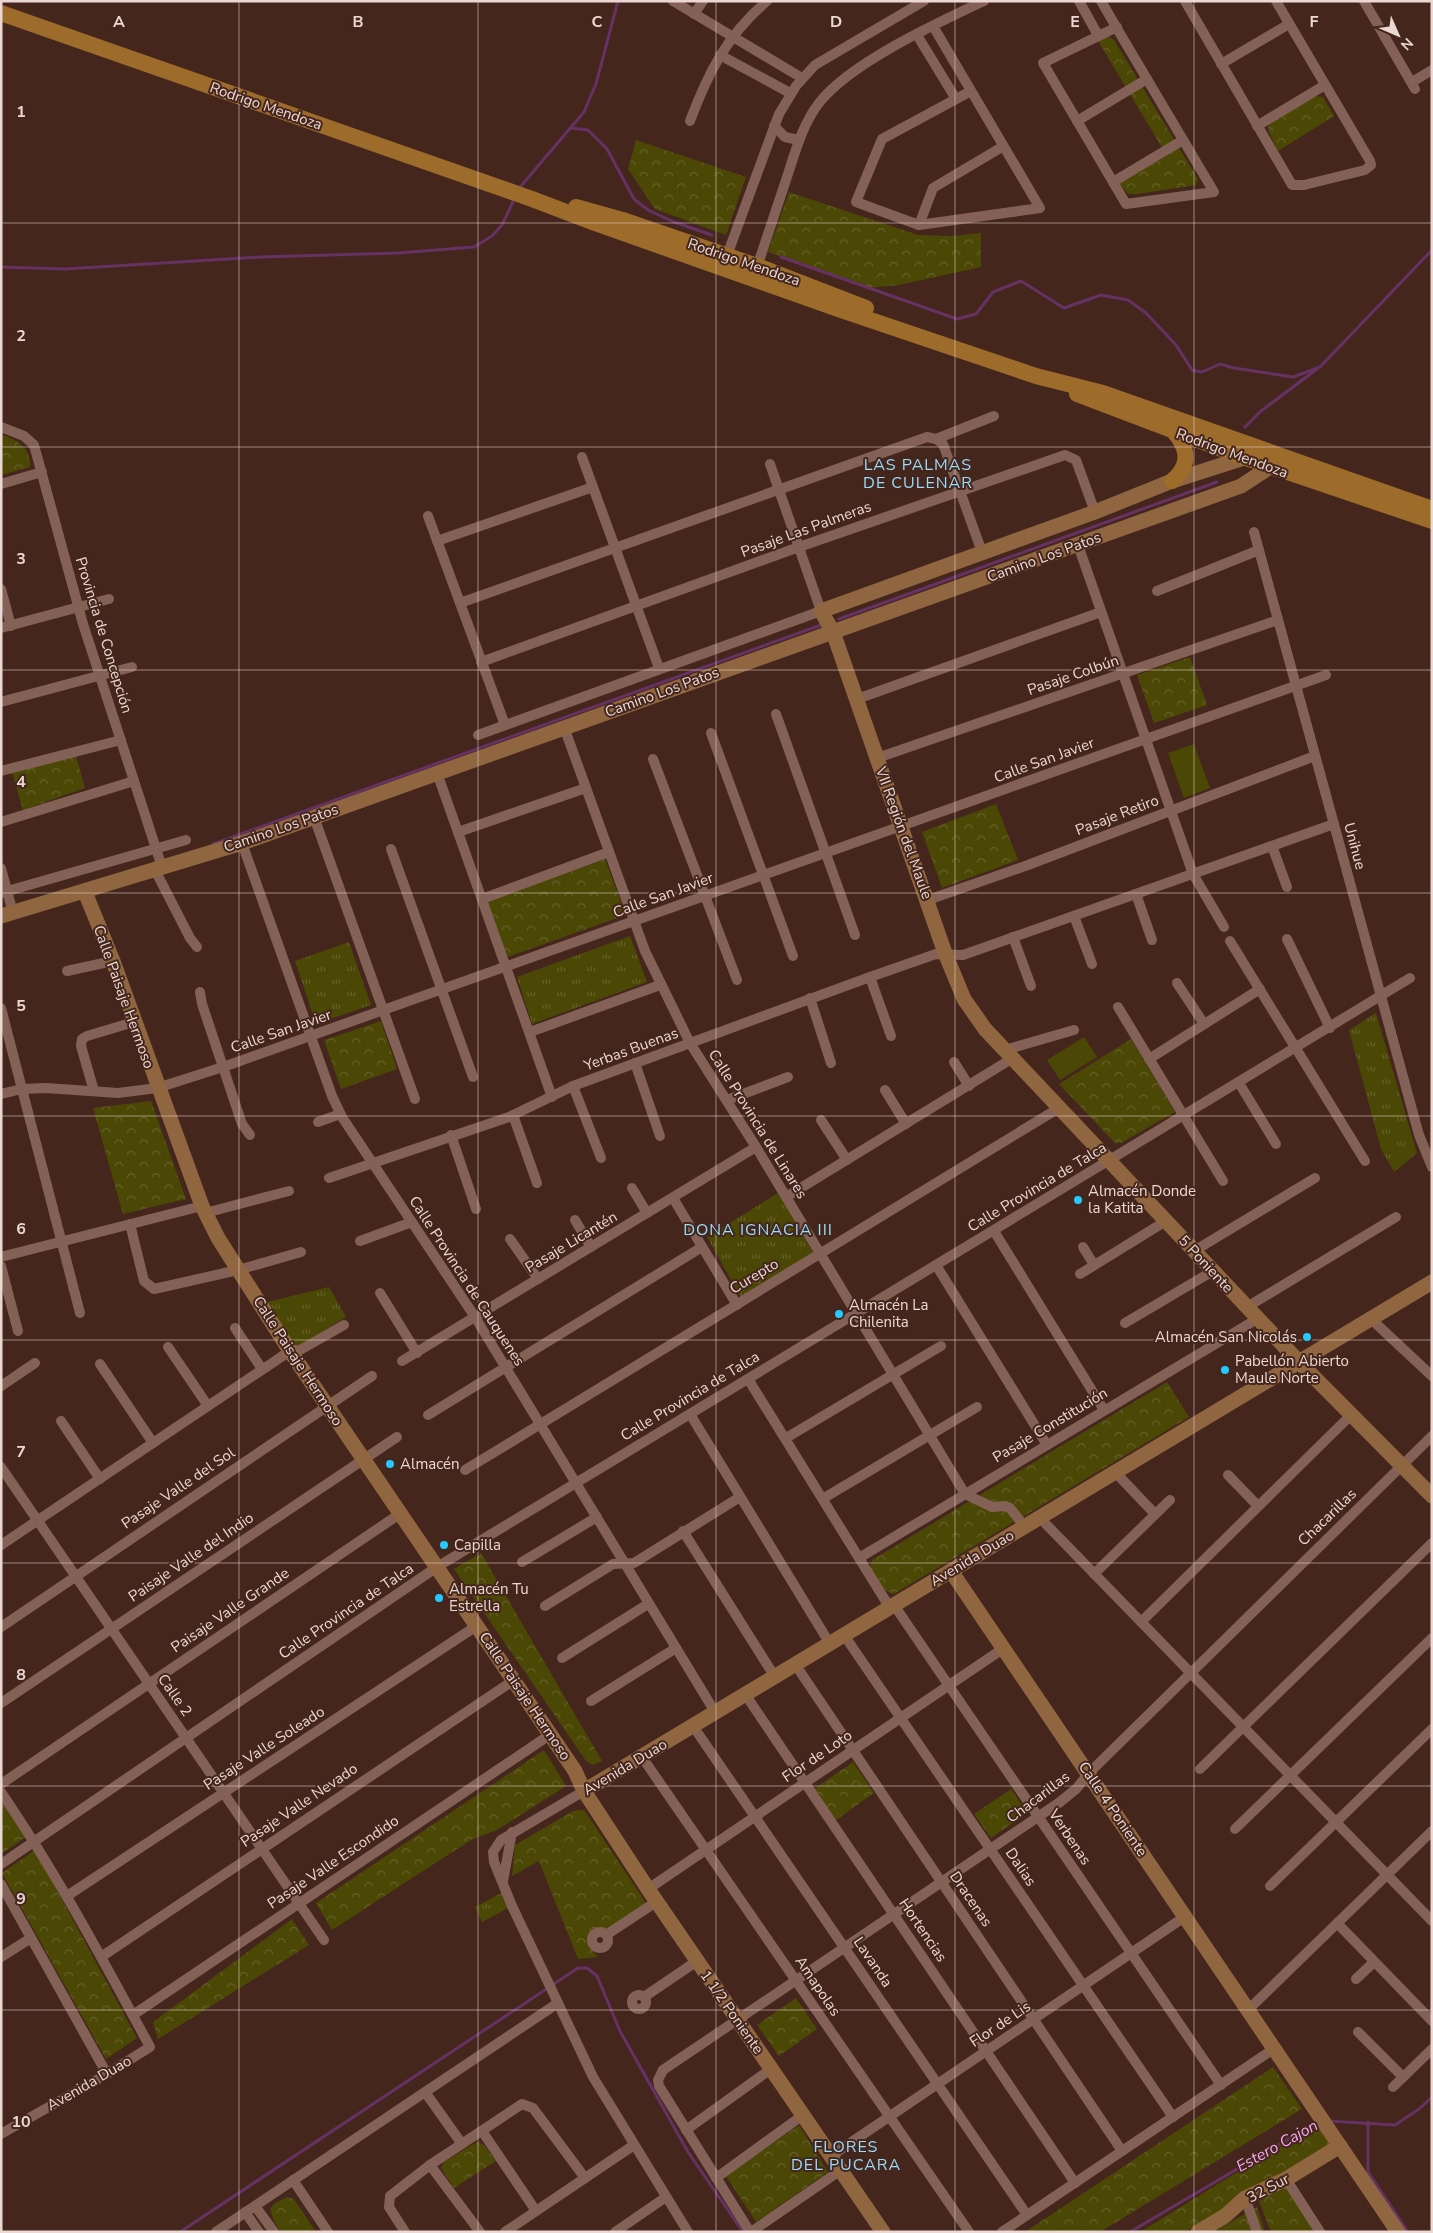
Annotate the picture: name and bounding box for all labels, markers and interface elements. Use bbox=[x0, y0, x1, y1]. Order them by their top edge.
north arrow bbox=[1373, 10, 1423, 60]
text: A bbox=[113, 11, 125, 33]
text: B bbox=[352, 11, 364, 33]
text: C bbox=[592, 11, 603, 33]
text: D bbox=[830, 11, 842, 33]
text: E bbox=[1070, 11, 1080, 33]
text: F bbox=[1310, 11, 1319, 33]
text: N bbox=[1396, 33, 1417, 54]
street label: Rodrigo Mendoza bbox=[207, 77, 325, 135]
text: 1 bbox=[16, 101, 26, 123]
street label: Rodrigo Mendoza bbox=[685, 233, 803, 291]
text: 2 bbox=[16, 325, 26, 347]
street label: Rodrigo Mendoza bbox=[1173, 423, 1291, 483]
district label: LAS PALMAS DE CULENAR bbox=[863, 454, 973, 494]
street label: Pasaje Las Palmeras bbox=[738, 496, 874, 562]
street label: Camino Los Patos bbox=[984, 527, 1104, 587]
text: 3 bbox=[16, 548, 26, 570]
street label: Provincia de Concepción bbox=[71, 554, 137, 716]
street label: Pasaje Colbún bbox=[1025, 650, 1121, 700]
street label: Camino Los Patos bbox=[602, 662, 722, 722]
street label: Calle San Javier bbox=[991, 732, 1097, 787]
street label: VII Región del Maule bbox=[870, 763, 937, 902]
text: 4 bbox=[16, 771, 26, 793]
street label: Pasaje Retiro bbox=[1072, 790, 1162, 840]
street label: Camino Los Patos bbox=[221, 799, 341, 857]
street label: Unihue bbox=[1339, 820, 1371, 872]
street label: Calle San Javier bbox=[610, 867, 716, 922]
street label: Calle Paisaje Hermoso bbox=[89, 923, 159, 1071]
text: 5 bbox=[16, 995, 26, 1017]
street label: Calle San Javier bbox=[228, 1004, 335, 1058]
street label: Yerbas Buenas bbox=[580, 1023, 681, 1076]
street label: Calle Provincia de Linares bbox=[704, 1046, 812, 1202]
street label: Calle Provincia de Talca bbox=[964, 1138, 1110, 1236]
place label: Almacén Donde la Katita bbox=[1088, 1181, 1196, 1218]
street label: Calle Provincia de Cauquenes bbox=[404, 1192, 530, 1370]
marker: Almacén Donde la Katita bbox=[1072, 1194, 1084, 1206]
street label: Pasaje Licantén bbox=[521, 1207, 621, 1277]
text: 6 bbox=[16, 1218, 26, 1240]
district label: DONA IGNACIA III bbox=[683, 1219, 833, 1241]
street label: 5 Poniente bbox=[1174, 1231, 1238, 1297]
street label: Curepto bbox=[726, 1254, 782, 1298]
street label: Calle Paisaje Hermoso bbox=[248, 1292, 348, 1430]
place label: Almacén La Chilenita bbox=[849, 1295, 928, 1332]
marker: Almacén La Chilenita bbox=[833, 1308, 845, 1320]
place label: Almacén San Nicolás bbox=[1155, 1327, 1297, 1347]
marker: Almacén San Nicolás bbox=[1301, 1331, 1313, 1343]
street label: Calle Provincia de Talca bbox=[617, 1347, 763, 1445]
place label: Pabellón Abierto Maule Norte bbox=[1235, 1351, 1349, 1388]
marker: Pabellón Abierto Maule Norte bbox=[1219, 1364, 1231, 1376]
street label: Pasaje Constitución bbox=[989, 1383, 1111, 1467]
text: 7 bbox=[16, 1441, 26, 1463]
street label: Pasaje Valle del Sol bbox=[117, 1442, 239, 1533]
place label: Almacén bbox=[400, 1454, 459, 1474]
marker: Almacén bbox=[384, 1458, 396, 1470]
street label: Chacarillas bbox=[1293, 1484, 1361, 1550]
street label: Paisaje Valle del Indio bbox=[124, 1508, 258, 1606]
street label: Avenida Duao bbox=[926, 1525, 1018, 1591]
place label: Capilla bbox=[454, 1535, 501, 1555]
marker: Capilla bbox=[438, 1539, 450, 1551]
street label: Calle Provincia de Talca bbox=[275, 1558, 417, 1664]
street label: Paisaje Valle Grande bbox=[167, 1563, 293, 1657]
place label: Almacén Tu Estrella bbox=[449, 1579, 529, 1616]
marker: Almacén Tu Estrella bbox=[433, 1592, 445, 1604]
street label: Calle Paisaje Hermoso bbox=[474, 1628, 576, 1764]
text: 8 bbox=[16, 1664, 26, 1686]
street label: Calle 2 bbox=[153, 1670, 197, 1720]
street label: Pasaje Valle Soleado bbox=[200, 1701, 328, 1795]
street label: Flor de Loto bbox=[778, 1725, 856, 1787]
street label: Avenida Duao bbox=[579, 1734, 671, 1800]
street label: Pasaje Valle Nevado bbox=[236, 1758, 362, 1852]
street label: Calle 4 Poniente bbox=[1074, 1758, 1152, 1860]
street label: Chacarillas bbox=[1002, 1767, 1074, 1827]
street label: Verbenas bbox=[1043, 1804, 1096, 1869]
street label: Pasaje Valle Escondido bbox=[263, 1811, 403, 1913]
street label: Dalias bbox=[1001, 1844, 1041, 1890]
street label: Dracenas bbox=[945, 1867, 997, 1931]
text: 9 bbox=[16, 1888, 26, 1910]
street label: Hortencias bbox=[894, 1894, 952, 1966]
street label: Lavanda bbox=[849, 1933, 897, 1991]
street label: Amapolas bbox=[791, 1952, 845, 2020]
street label: 1 1/2 Poniente bbox=[696, 1966, 768, 2058]
street label: Flor de Lis bbox=[966, 1996, 1034, 2052]
street label: Avenida Duao bbox=[43, 2051, 135, 2115]
text: 10 bbox=[11, 2111, 31, 2133]
water label: Estero Cajon bbox=[1232, 2115, 1322, 2177]
district label: FLORES DEL PUCARA bbox=[791, 2136, 901, 2176]
street label: 32 Sur bbox=[1243, 2168, 1293, 2207]

